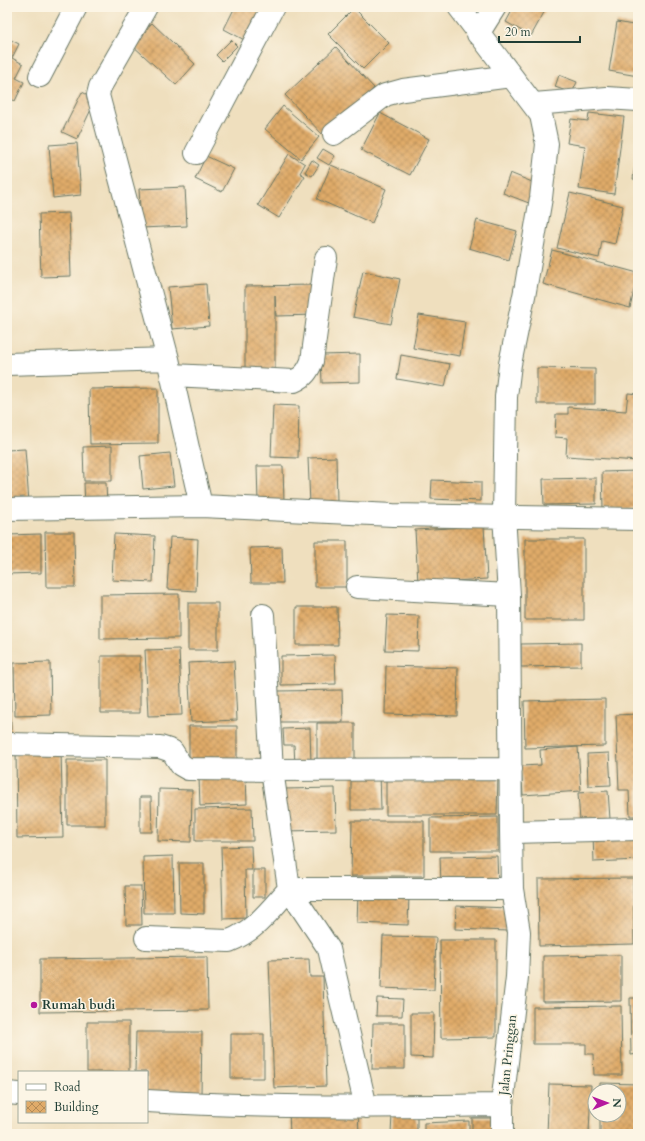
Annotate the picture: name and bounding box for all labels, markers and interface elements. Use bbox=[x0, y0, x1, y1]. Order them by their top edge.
scale bar bbox=[499, 18, 580, 44]
text: 20 m bbox=[505, 24, 532, 40]
place label: Rumah budi bbox=[42, 996, 115, 1014]
marker: Rumah budi bbox=[29, 1000, 39, 1010]
street label: Jalan Pringgan bbox=[495, 1013, 521, 1098]
legend bbox=[18, 1071, 148, 1123]
text: Road bbox=[54, 1079, 81, 1095]
north arrow bbox=[587, 1083, 627, 1123]
text: N bbox=[609, 1098, 624, 1108]
text: Building bbox=[54, 1099, 99, 1115]

